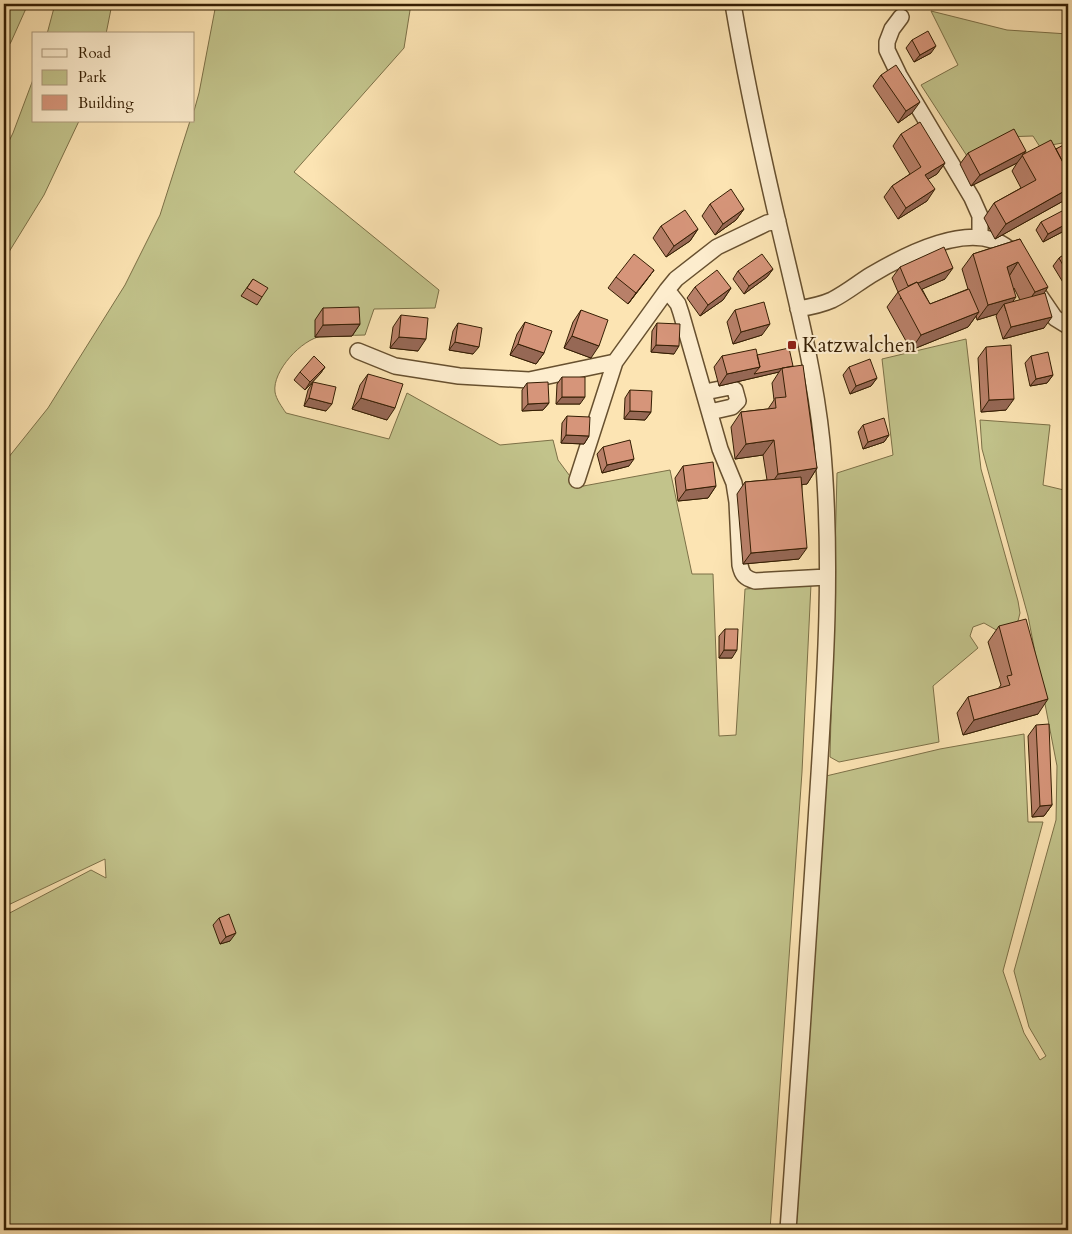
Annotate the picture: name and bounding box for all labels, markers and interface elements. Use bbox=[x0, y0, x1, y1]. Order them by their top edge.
legend bbox=[32, 32, 195, 122]
text: Road bbox=[78, 43, 111, 63]
text: Park bbox=[78, 67, 107, 87]
text: Building bbox=[78, 93, 134, 113]
place label: Katzwalchen bbox=[802, 331, 917, 360]
marker: Katzwalchen bbox=[786, 339, 798, 351]

